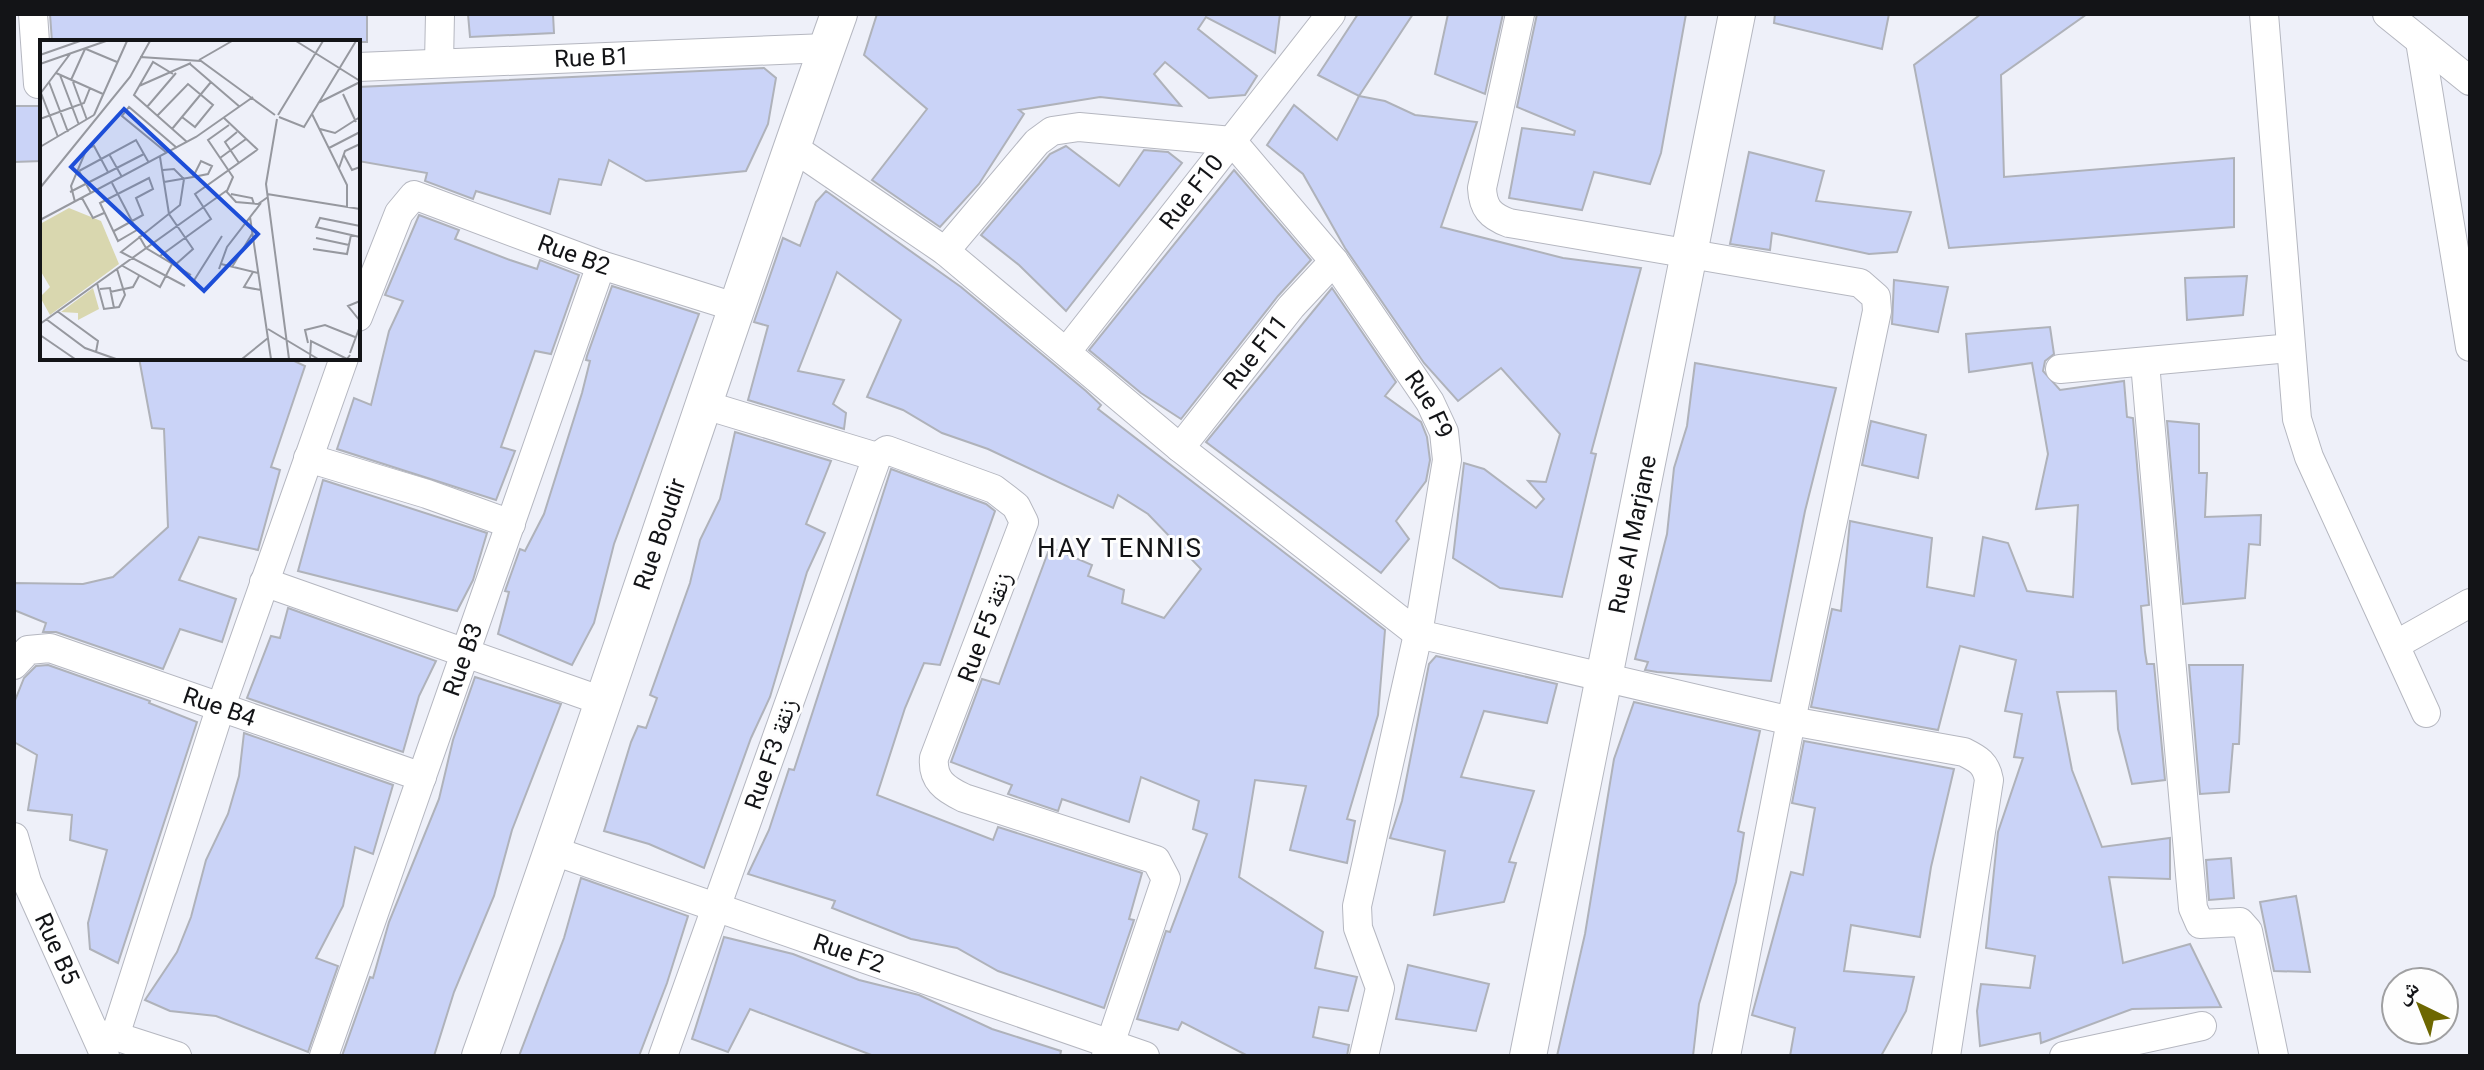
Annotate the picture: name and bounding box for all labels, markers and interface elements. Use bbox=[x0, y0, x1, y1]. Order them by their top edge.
inset map bbox=[40, 40, 360, 360]
street label: Rue B1 bbox=[554, 42, 630, 73]
street label: Rue F10 bbox=[1154, 149, 1229, 235]
street label: Rue B2 bbox=[534, 229, 613, 281]
street label: Rue F11 bbox=[1218, 309, 1293, 395]
street label: Rue F9 bbox=[1399, 365, 1459, 443]
street label: Rue Al Marjane bbox=[1603, 453, 1662, 616]
street label: Rue Boudir bbox=[628, 475, 692, 594]
district label: HAY TENNIS bbox=[1037, 533, 1203, 563]
street label: Rue F5 زنقة bbox=[952, 568, 1018, 686]
street label: Rue B3 bbox=[437, 620, 488, 700]
street label: Rue B4 bbox=[179, 681, 260, 732]
street label: Rue F3 زنقة bbox=[739, 695, 803, 813]
street label: Rue B5 bbox=[29, 909, 85, 989]
street label: Rue F2 bbox=[809, 928, 888, 979]
north arrow bbox=[2380, 966, 2460, 1046]
text: ش bbox=[2390, 975, 2424, 1010]

